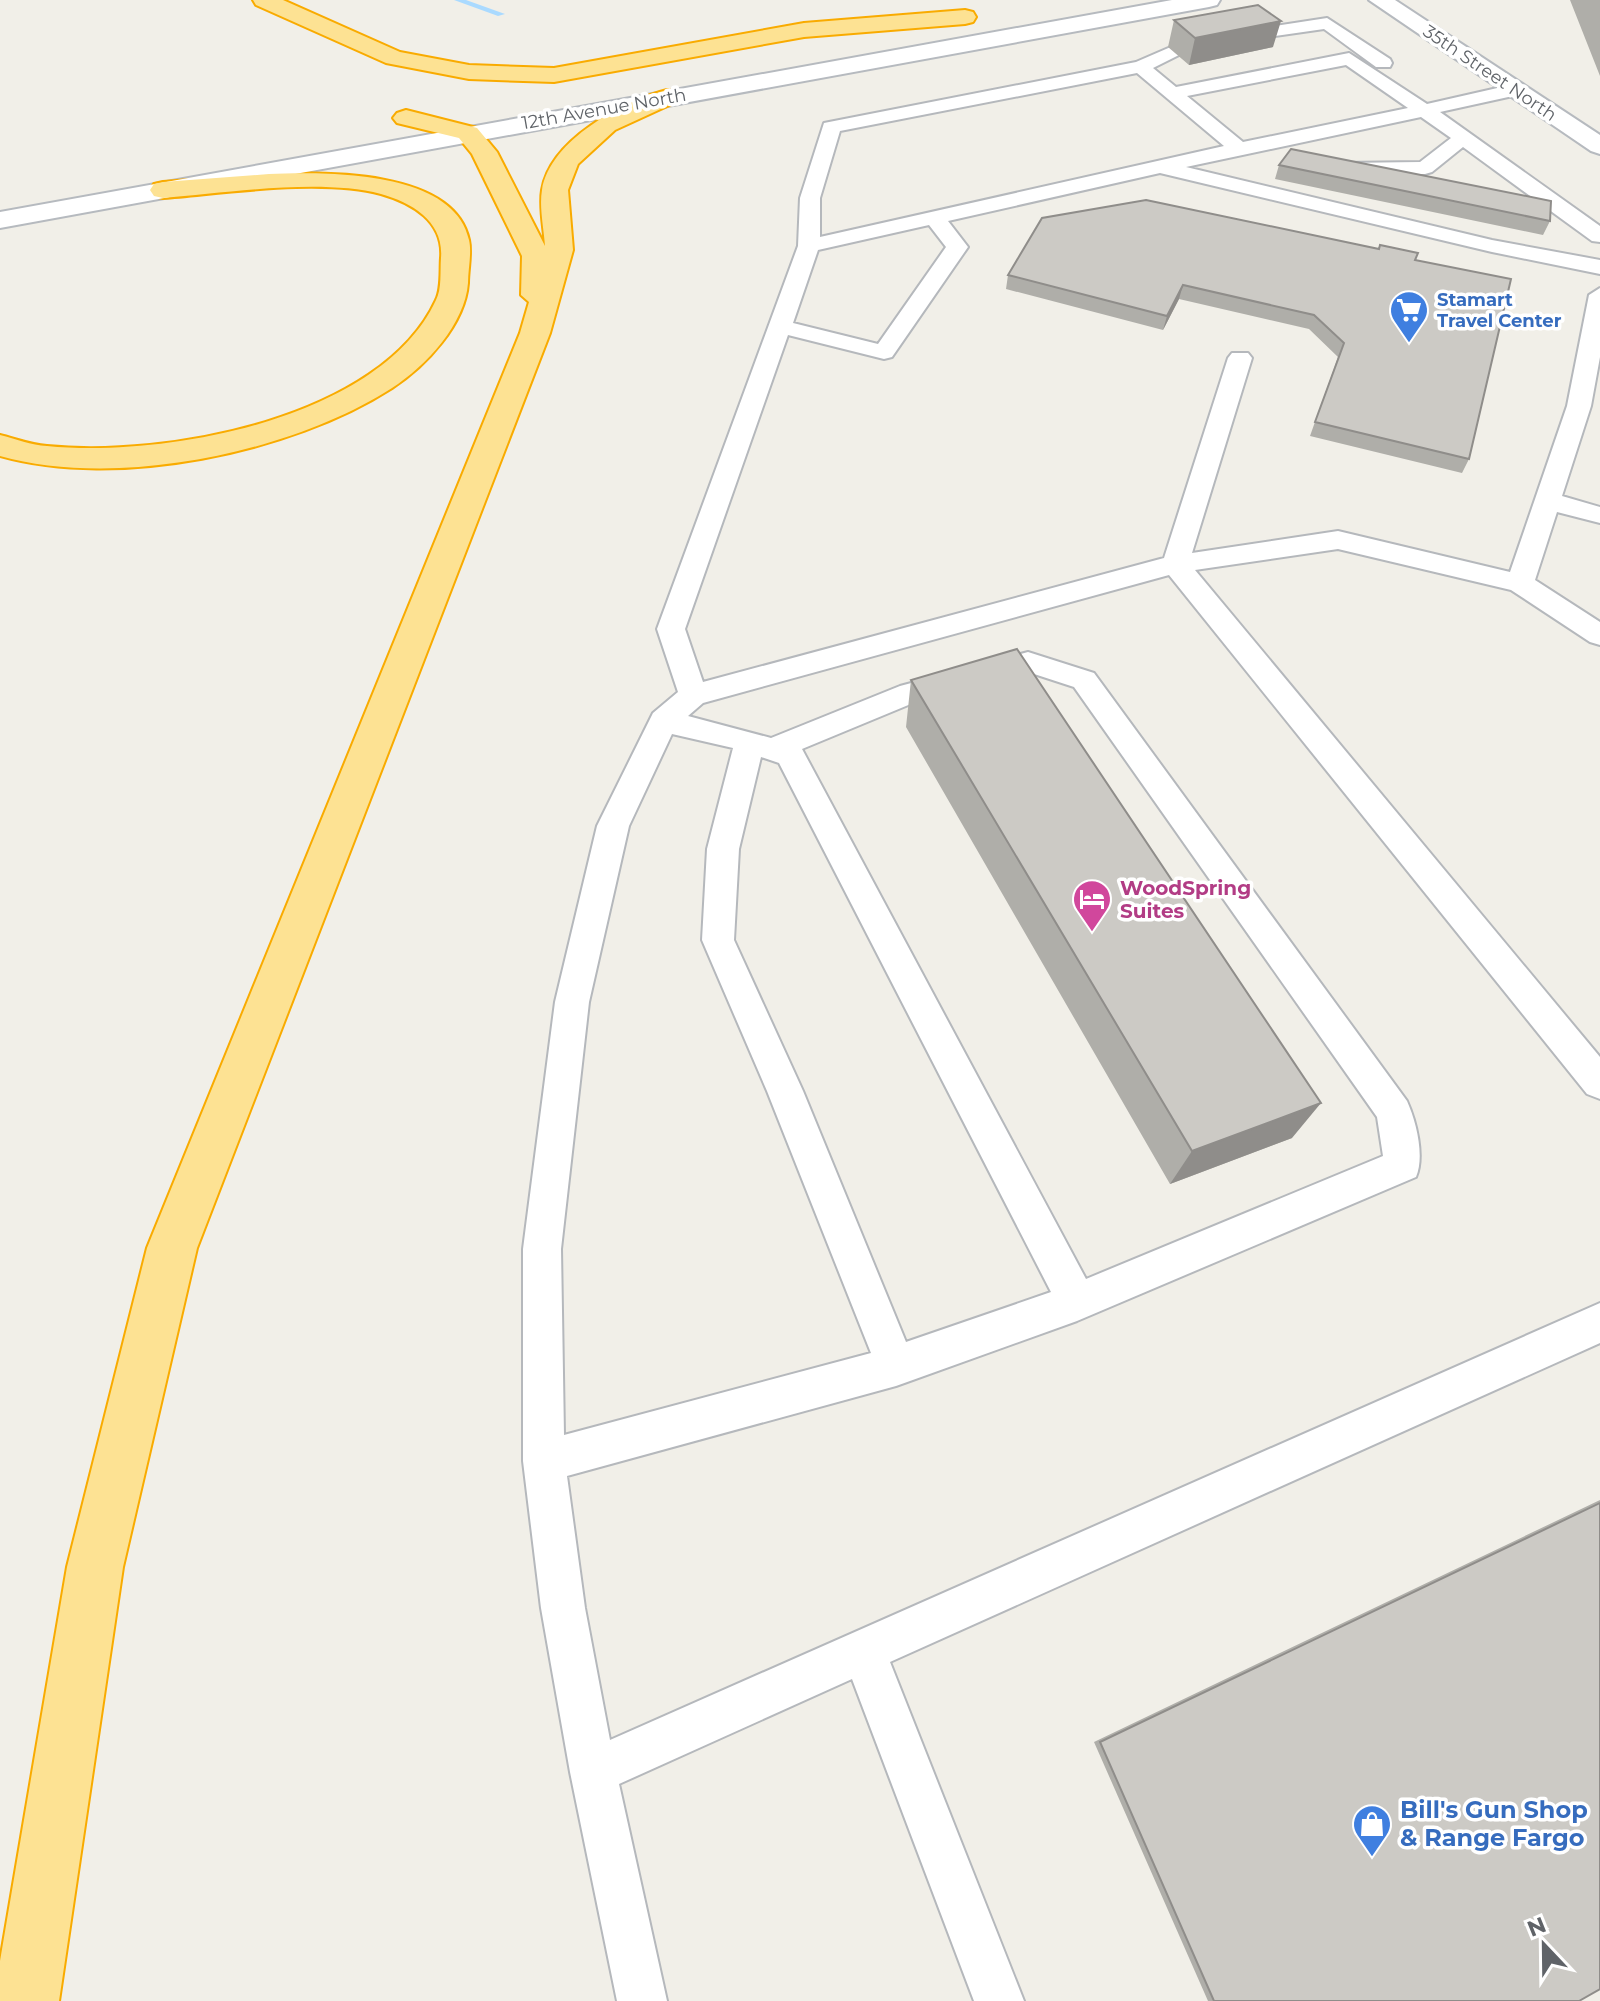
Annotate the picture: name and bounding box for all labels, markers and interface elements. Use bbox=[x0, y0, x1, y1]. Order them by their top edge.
street label: 35th Street North bbox=[1419, 20, 1561, 126]
street label: 12th Avenue North bbox=[520, 84, 688, 134]
supermarket icon: Stamart Travel Center bbox=[1388, 289, 1430, 344]
place label: Stamart Travel Center bbox=[1437, 289, 1562, 332]
place label: WoodSpring Suites bbox=[1120, 876, 1251, 923]
hotel icon: WoodSpring Suites bbox=[1071, 878, 1113, 933]
place label: Bill's Gun Shop & Range Fargo bbox=[1400, 1795, 1588, 1852]
shop icon: Bill's Gun Shop & Range Fargo bbox=[1351, 1803, 1393, 1858]
north arrow bbox=[1504, 1905, 1584, 1985]
text: N bbox=[1523, 1911, 1550, 1943]

